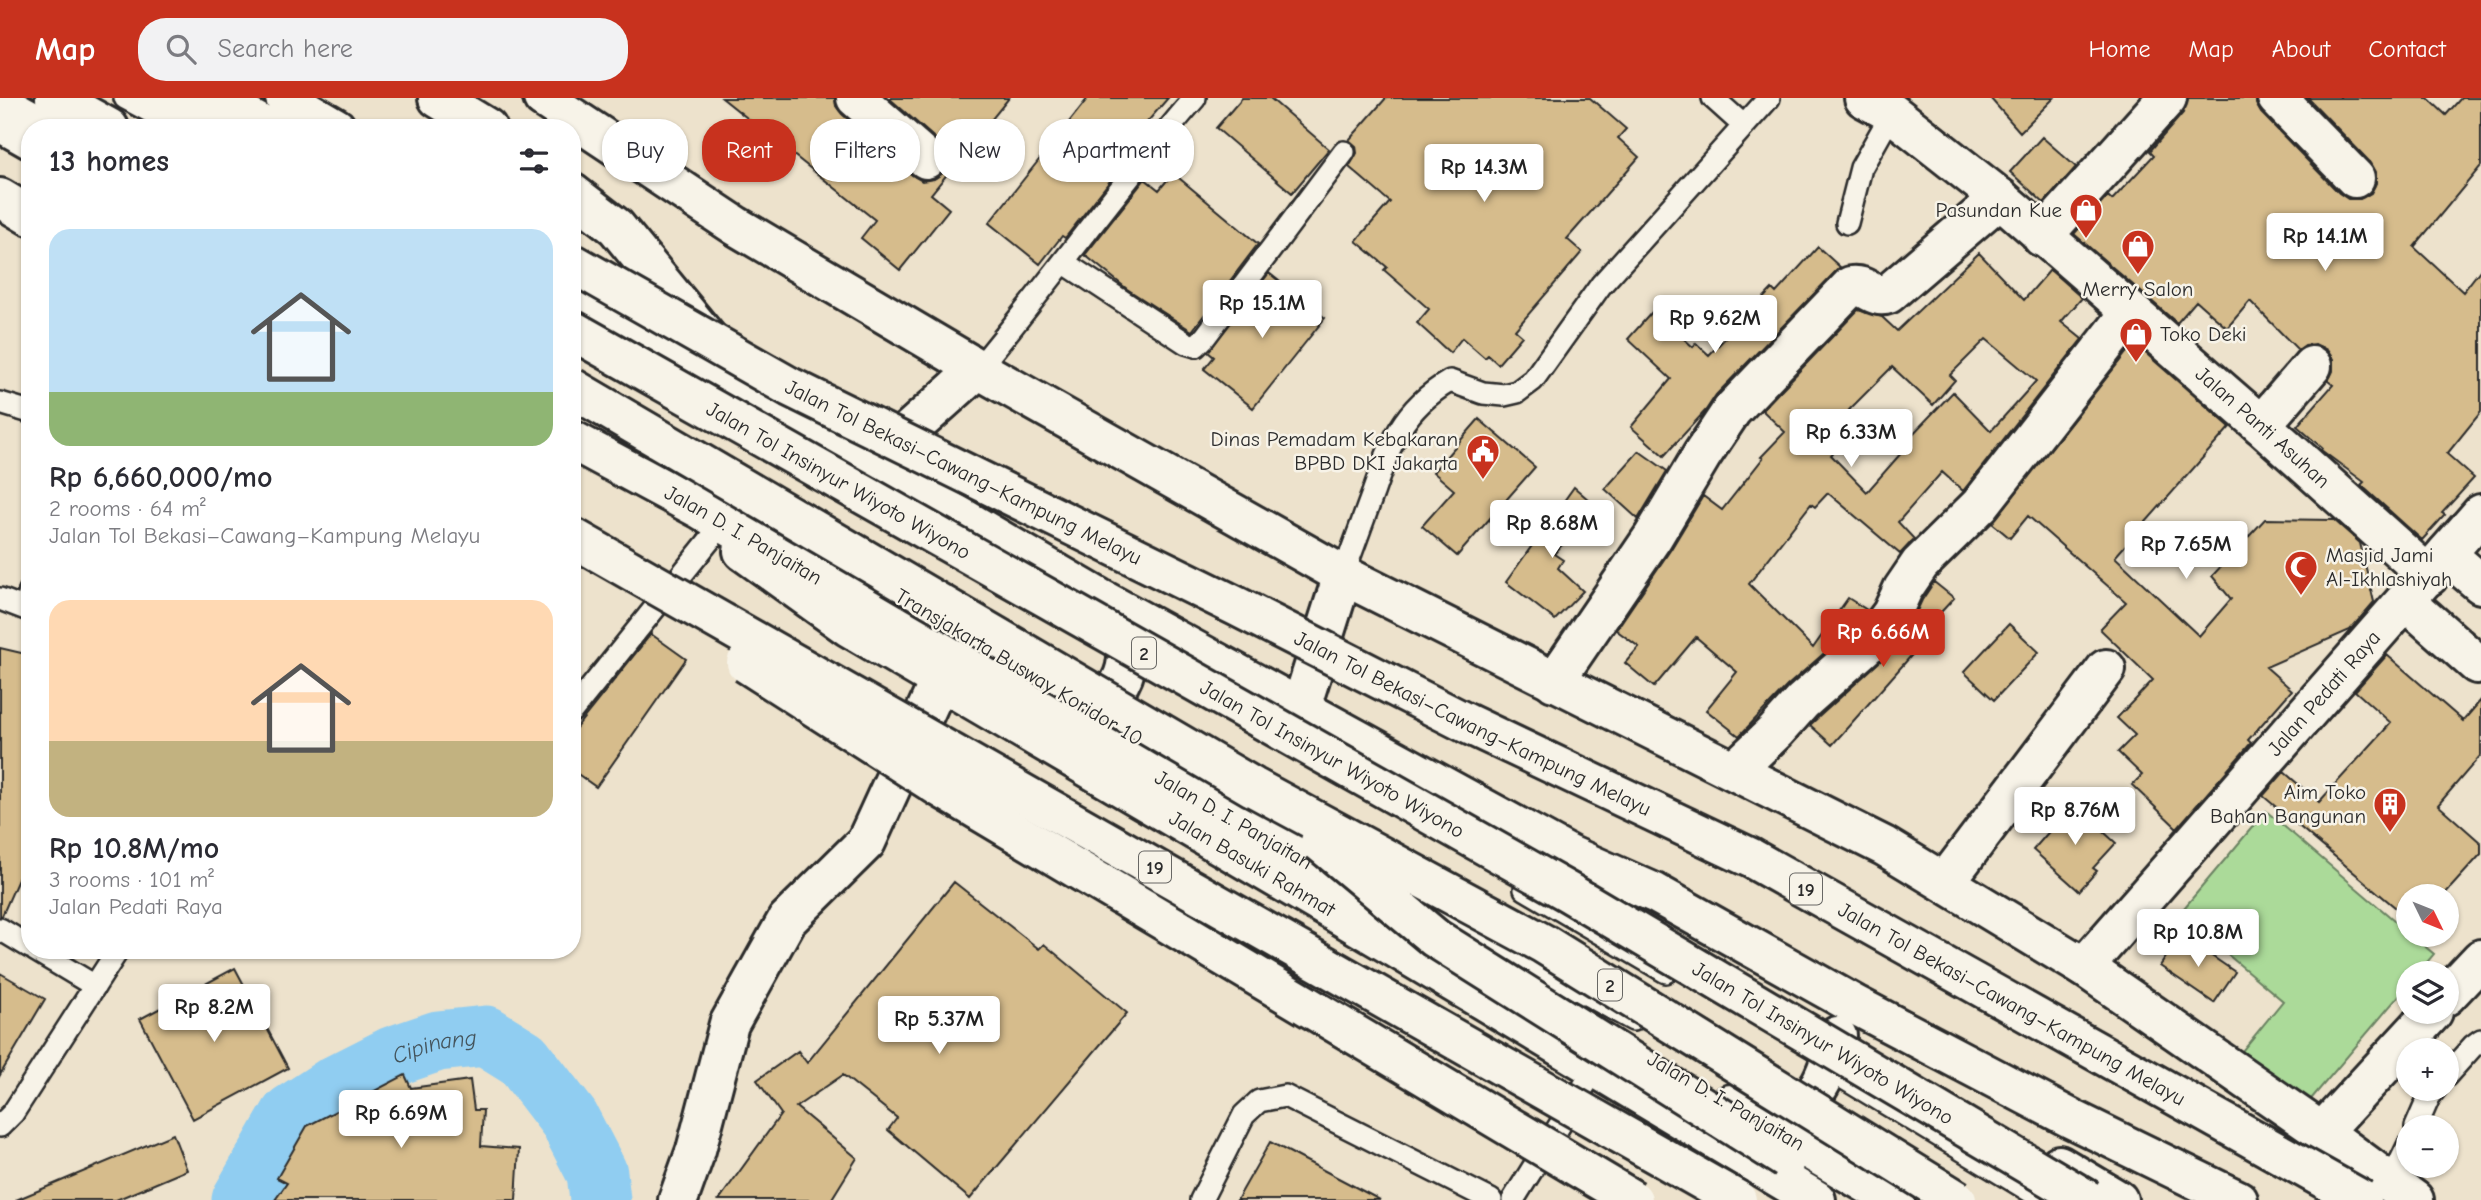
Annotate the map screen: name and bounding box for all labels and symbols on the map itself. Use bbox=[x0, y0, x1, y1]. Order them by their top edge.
pin: Rp 14.3M bbox=[1412, 144, 1556, 204]
shop icon: Pasundan Kue bbox=[2067, 191, 2105, 240]
place label: Pasundan Kue bbox=[1936, 198, 2062, 222]
pin: Rp 14.1M bbox=[2253, 214, 2397, 273]
shop icon: Merry Salon bbox=[2119, 227, 2157, 276]
place label: Merry Salon bbox=[2083, 277, 2193, 301]
pin: Rp 15.1M bbox=[1190, 280, 1334, 340]
pin: Rp 9.62M bbox=[1643, 296, 1787, 355]
shop icon: Toko Deki bbox=[2117, 315, 2155, 364]
place label: Toko Deki bbox=[2160, 322, 2247, 346]
street label: Jalan Panti Asuhan bbox=[2191, 362, 2335, 493]
street label: Jalan Tol Bekasi–Cawang–Kampung Melayu bbox=[781, 375, 1146, 570]
street label: Jalan Tol Insinyur Wiyoto Wiyono bbox=[702, 396, 975, 564]
pin: Rp 6.33M bbox=[1779, 410, 1923, 469]
place label: Dinas Pemadam Kebakaran BPBD DKI Jakarta bbox=[1211, 427, 1458, 475]
public building icon: Dinas Pemadam Kebakaran BPBD DKI Jakarta bbox=[1464, 432, 1502, 481]
street label: Jalan D. I. Panjaitan bbox=[661, 480, 826, 590]
pin: Rp 8.68M bbox=[1480, 500, 1624, 560]
pin: Rp 7.65M bbox=[2114, 522, 2258, 581]
place label: Masjid Jami Al-Ikhlashiyah bbox=[2326, 543, 2452, 591]
mosque icon: Masjid Jami Al-Ikhlashiyah bbox=[2282, 548, 2320, 597]
street label: Transjakarta Busway Koridor 10 bbox=[891, 583, 1147, 751]
pin: Rp 6.66M bbox=[1811, 610, 1955, 669]
street label: Jalan Tol Bekasi–Cawang–Kampung Melayu bbox=[1291, 626, 1655, 821]
street label: Jalan Pedati Raya bbox=[2263, 626, 2385, 761]
road number: 2 bbox=[1132, 638, 1156, 668]
street label: Jalan Tol Insinyur Wiyoto Wiyono bbox=[1196, 675, 1469, 843]
street label: Jalan D. I. Panjaitan bbox=[1151, 765, 1317, 874]
place label: Aim Toko Bahan Bangunan bbox=[2210, 780, 2366, 828]
building icon: Aim Toko Bahan Bangunan bbox=[2371, 785, 2409, 834]
pin: Rp 8.76M bbox=[2003, 788, 2147, 847]
street label: Jalan Basuki Rahmat bbox=[1165, 806, 1340, 922]
road number: 19 bbox=[1139, 852, 1171, 882]
road number: 19 bbox=[1790, 874, 1822, 904]
north arrow bbox=[2396, 884, 2459, 947]
street label: Jalan Tol Bekasi–Cawang–Kampung Melayu bbox=[1834, 897, 2190, 1111]
pin: Rp 10.8M bbox=[2126, 910, 2270, 969]
street label: Jalan Tol Insinyur Wiyoto Wiyono bbox=[1688, 956, 1958, 1130]
road number: 2 bbox=[1598, 970, 1622, 1000]
pin: Rp 8.2M bbox=[149, 984, 279, 1044]
pin: Rp 5.37M bbox=[867, 996, 1011, 1056]
water label: Cipinang bbox=[389, 1024, 478, 1070]
street label: Jalan D. I. Panjaitan bbox=[1643, 1046, 1809, 1156]
pin: Rp 6.69M bbox=[329, 1090, 473, 1150]

